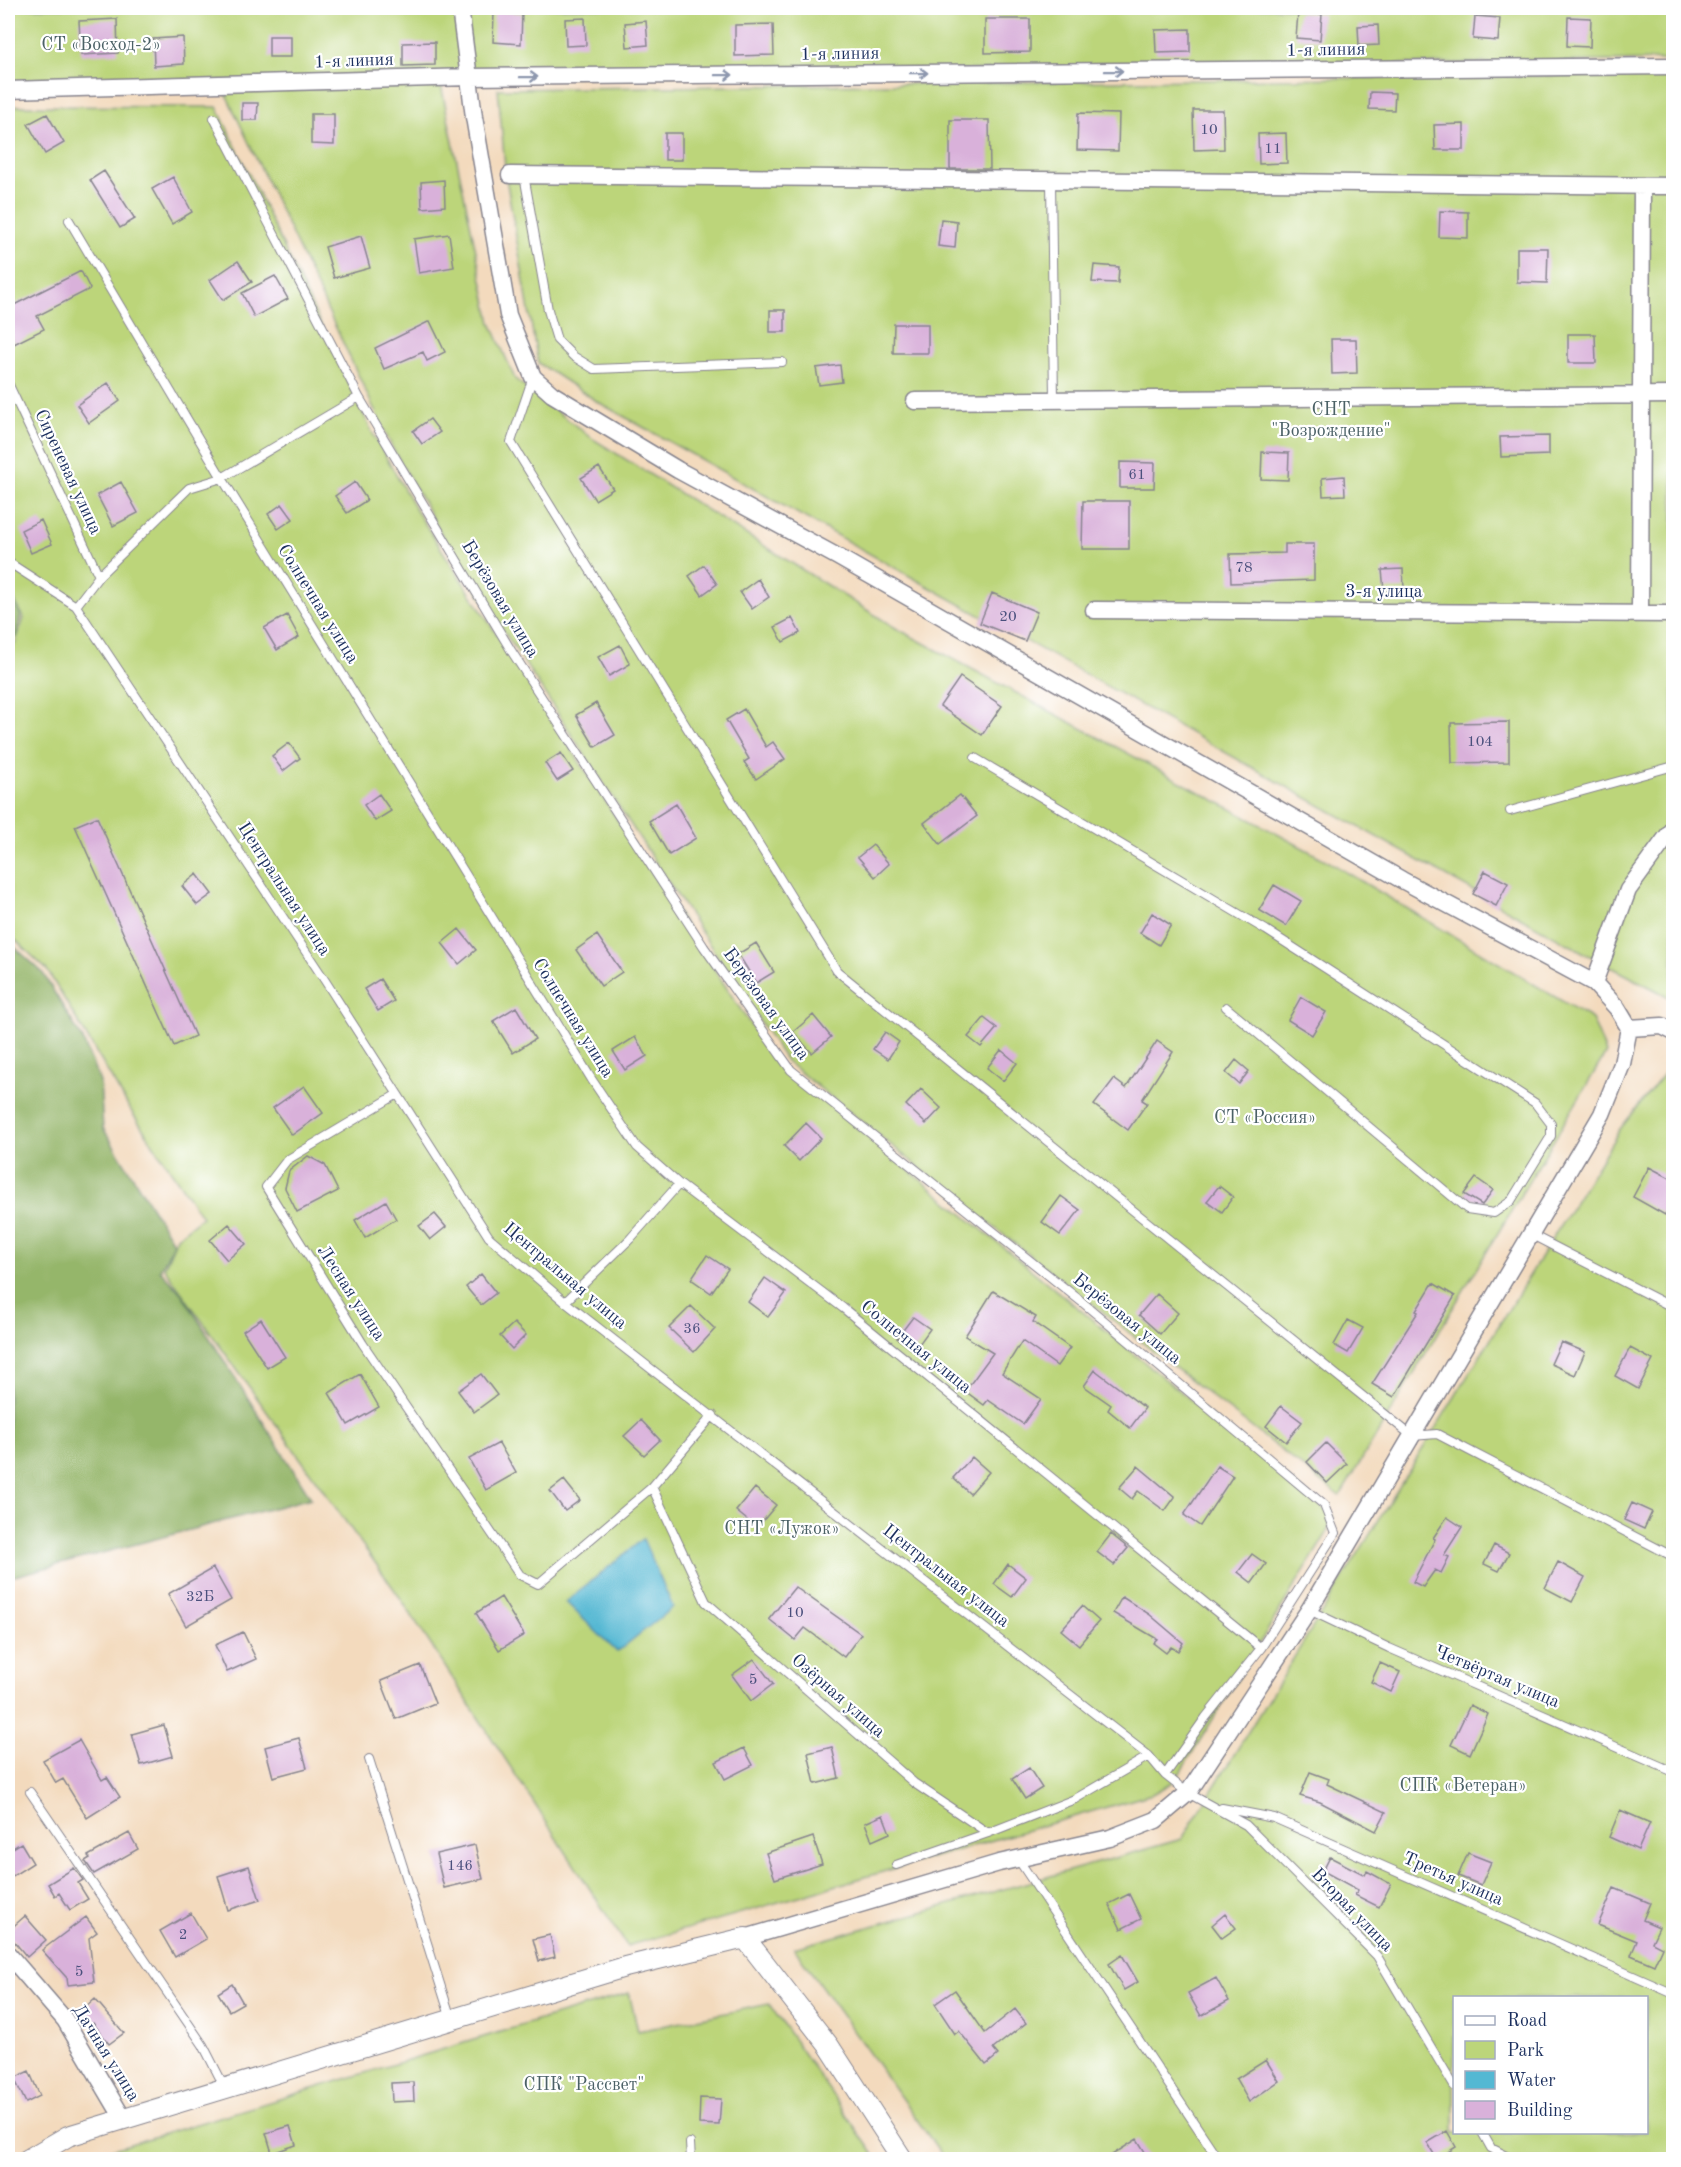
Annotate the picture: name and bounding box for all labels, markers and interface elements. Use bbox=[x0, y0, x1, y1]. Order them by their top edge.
park label: СТ «Восход-2» bbox=[41, 36, 161, 54]
street label: 1-я линия bbox=[1286, 40, 1366, 60]
street label: 1-я линия bbox=[800, 44, 880, 64]
street label: 1-я линия bbox=[314, 51, 394, 71]
one-way arrow bbox=[1103, 65, 1123, 77]
one-way arrow bbox=[908, 67, 928, 79]
one-way arrow bbox=[713, 69, 733, 81]
one-way arrow bbox=[518, 71, 538, 83]
house number: 10 bbox=[1200, 123, 1218, 138]
house number: 11 bbox=[1264, 142, 1282, 157]
park label: СНТ "Возрождение" bbox=[1271, 401, 1391, 440]
street label: Сиреневая улица bbox=[31, 407, 105, 537]
house number: 61 bbox=[1128, 468, 1146, 483]
street label: Берёзовая улица bbox=[458, 537, 542, 661]
street label: Солнечная улица bbox=[274, 541, 362, 667]
house number: 78 bbox=[1235, 561, 1253, 576]
street label: 3-я улица bbox=[1345, 583, 1423, 601]
house number: 20 bbox=[999, 610, 1017, 625]
house number: 104 bbox=[1467, 735, 1493, 750]
street label: Центральная улица bbox=[234, 819, 334, 959]
street label: Берёзовая улица bbox=[720, 945, 813, 1063]
street label: Солнечная улица bbox=[529, 955, 617, 1081]
park label: СТ «Россия» bbox=[1214, 1109, 1316, 1127]
street label: Центральная улица bbox=[500, 1219, 630, 1333]
street label: Лесная улица bbox=[314, 1242, 388, 1344]
street label: Берёзовая улица bbox=[1070, 1270, 1185, 1368]
street label: Солнечная улица bbox=[857, 1297, 975, 1397]
house number: 36 bbox=[683, 1322, 701, 1337]
park label: СНТ «Лужок» bbox=[724, 1520, 840, 1538]
street label: Центральная улица bbox=[879, 1521, 1013, 1631]
house number: 32Б bbox=[186, 1590, 214, 1605]
house number: 10 bbox=[786, 1606, 804, 1621]
street label: Четвёртая улица bbox=[1432, 1643, 1562, 1712]
street label: Озёрная улица bbox=[788, 1651, 888, 1741]
house number: 5 bbox=[749, 1673, 757, 1688]
park label: СПК «Ветеран» bbox=[1399, 1777, 1527, 1795]
street label: Третья улица bbox=[1400, 1849, 1506, 1909]
house number: 146 bbox=[447, 1859, 473, 1874]
street label: Вторая улица bbox=[1308, 1865, 1396, 1955]
house number: 2 bbox=[179, 1928, 187, 1943]
house number: 5 bbox=[75, 1965, 83, 1980]
legend bbox=[1453, 1996, 1648, 2134]
street label: Дачная улица bbox=[69, 2001, 143, 2105]
text: Road bbox=[1507, 2012, 1547, 2030]
text: Park bbox=[1507, 2042, 1544, 2060]
text: Water bbox=[1507, 2072, 1556, 2090]
park label: СПК "Рассвет" bbox=[524, 2076, 644, 2094]
text: Building bbox=[1507, 2102, 1573, 2120]

